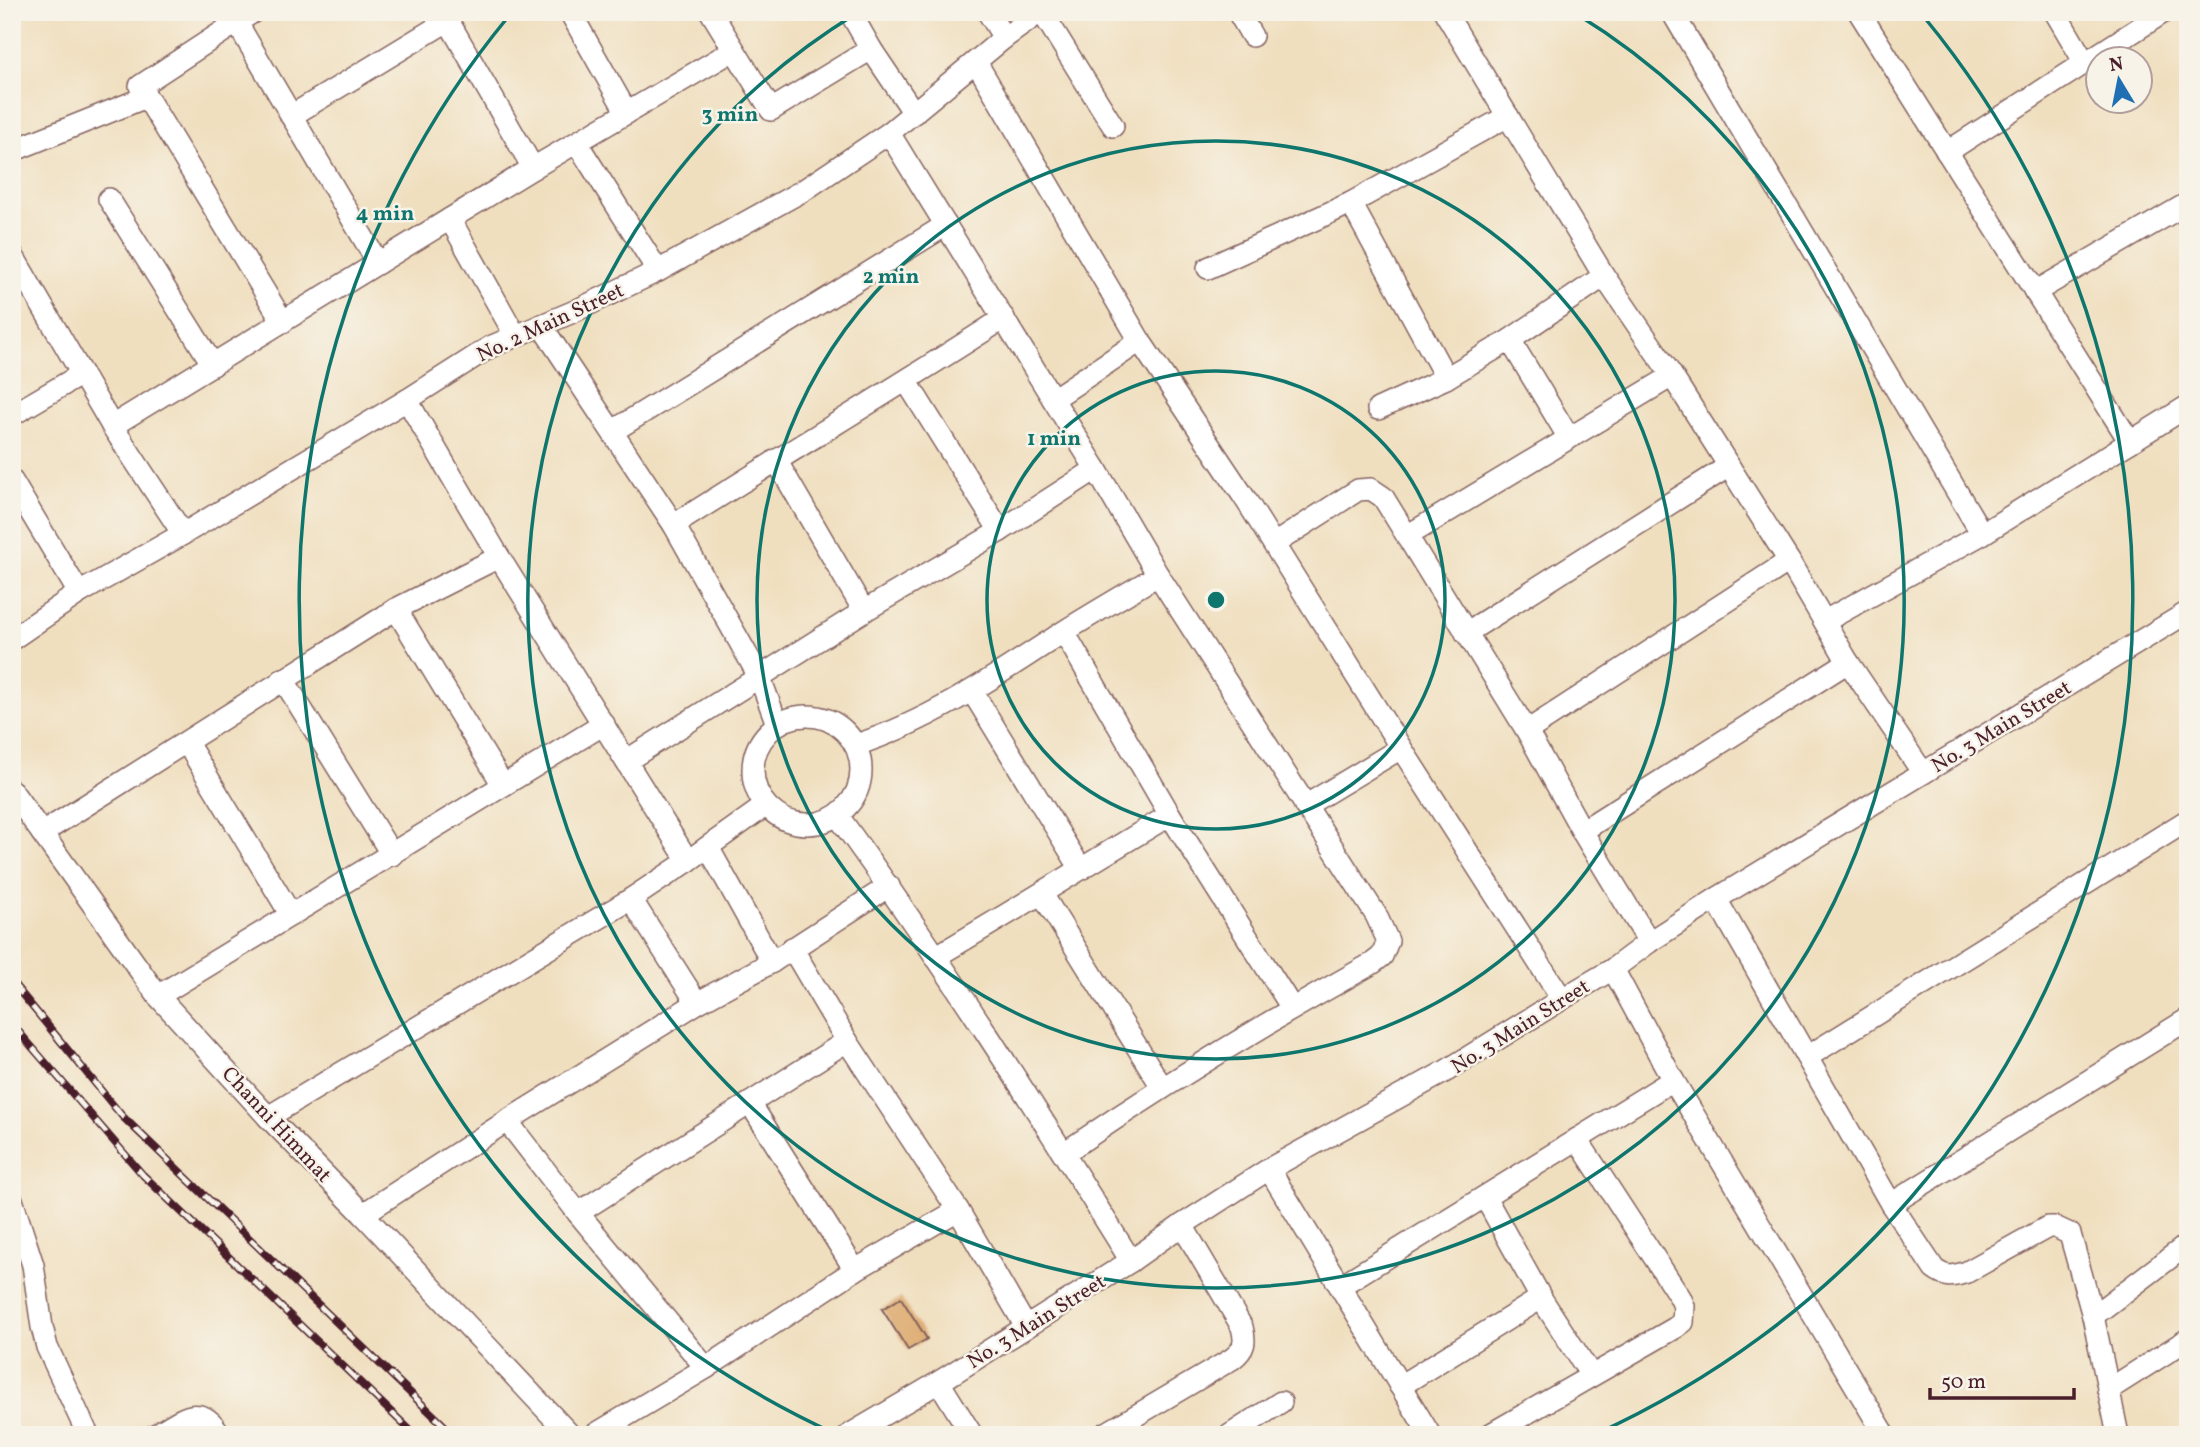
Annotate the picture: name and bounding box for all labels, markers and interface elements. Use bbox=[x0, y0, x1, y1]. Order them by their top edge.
north arrow bbox=[2084, 46, 2154, 116]
text: N bbox=[2107, 51, 2126, 79]
text: 3 min bbox=[702, 101, 758, 130]
text: 4 min bbox=[356, 200, 414, 229]
text: 2 min bbox=[863, 263, 919, 292]
street label: No. 2 Main Street bbox=[472, 277, 629, 370]
text: 1 min bbox=[1027, 425, 1081, 454]
centre of rings bbox=[1204, 588, 1228, 612]
street label: No. 3 Main Street bbox=[1926, 674, 2077, 781]
street label: No. 3 Main Street bbox=[1446, 973, 1596, 1082]
street label: Channi Himmat bbox=[214, 1061, 337, 1189]
street label: No. 3 Main Street bbox=[962, 1268, 1112, 1377]
scale bar bbox=[1930, 1356, 2074, 1400]
text: 50 m bbox=[1941, 1368, 1986, 1397]

